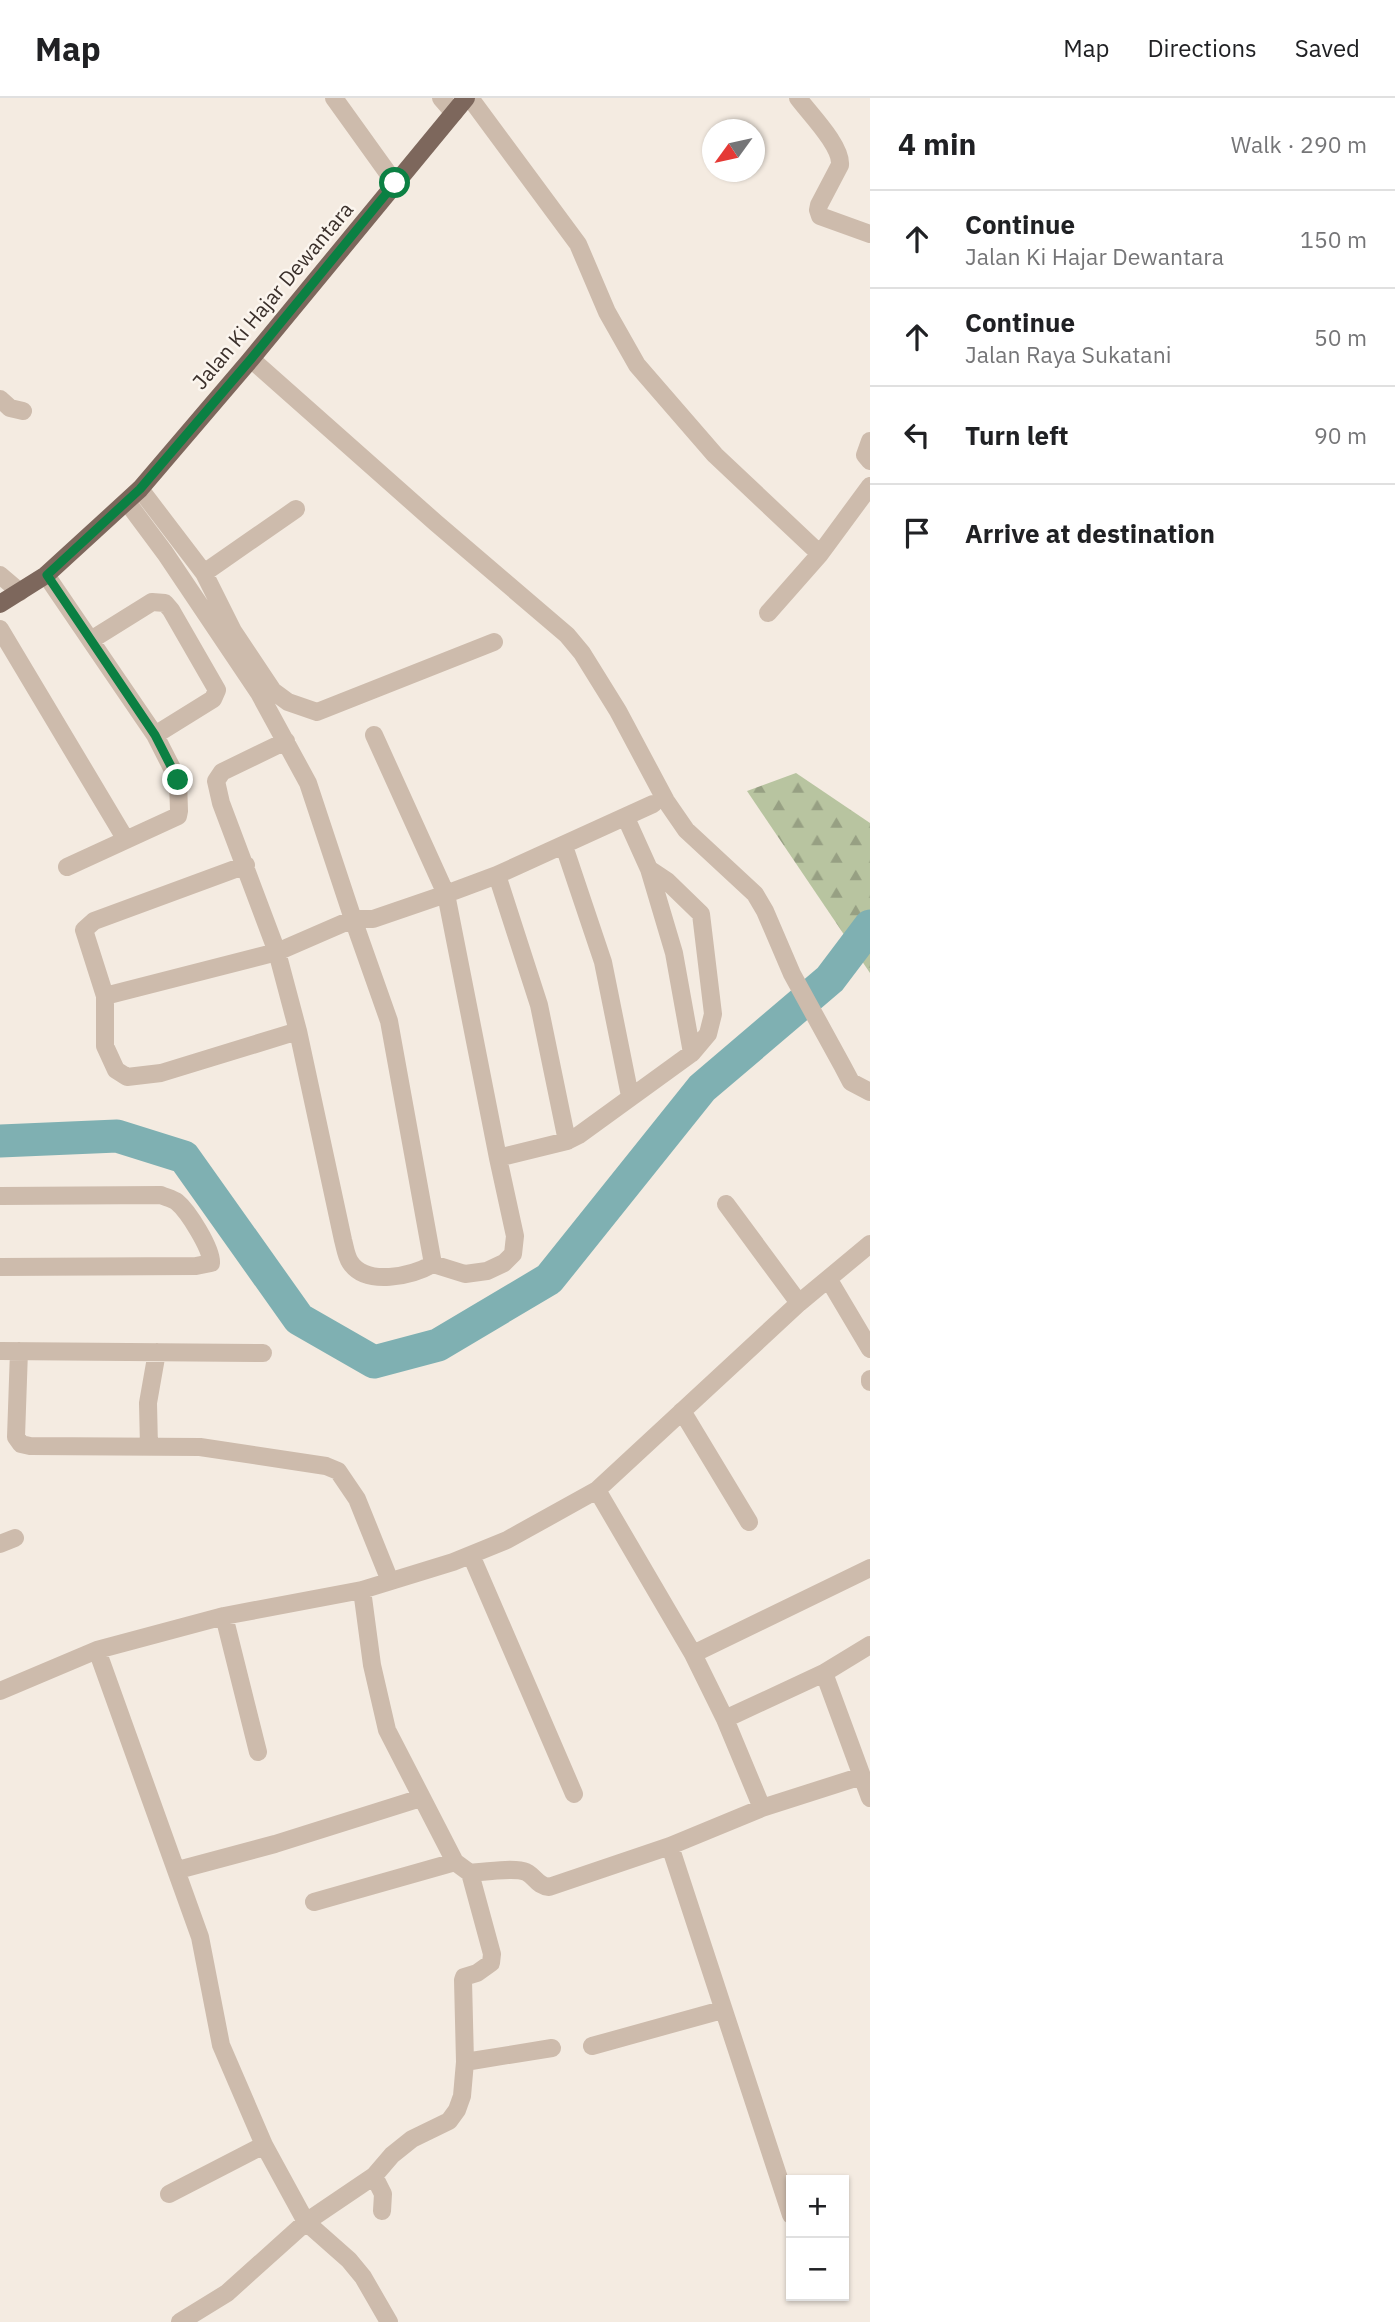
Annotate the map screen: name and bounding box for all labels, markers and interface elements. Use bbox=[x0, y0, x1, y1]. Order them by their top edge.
text: Map bbox=[35, 27, 101, 70]
text: Map bbox=[1063, 32, 1109, 64]
text: Directions bbox=[1147, 32, 1257, 64]
text: Saved bbox=[1295, 32, 1360, 64]
north arrow bbox=[702, 119, 765, 182]
text: 4 min bbox=[898, 124, 976, 163]
text: Walk · 290 m bbox=[1231, 129, 1367, 159]
route start bbox=[379, 167, 410, 198]
street label: Jalan Ki Hajar Dewantara bbox=[186, 196, 359, 395]
text: Continue bbox=[965, 207, 1075, 241]
icon: ahead bbox=[898, 220, 936, 258]
text: 150 m bbox=[1300, 224, 1367, 254]
text: Jalan Ki Hajar Dewantara bbox=[965, 241, 1224, 271]
text: Continue bbox=[965, 305, 1075, 339]
icon: ahead bbox=[898, 318, 936, 356]
text: 50 m bbox=[1314, 322, 1367, 352]
text: Jalan Raya Sukatani bbox=[965, 339, 1171, 369]
icon: left bbox=[898, 416, 936, 454]
text: Turn left bbox=[965, 418, 1068, 452]
text: 90 m bbox=[1314, 420, 1367, 450]
icon: arrive bbox=[898, 514, 936, 552]
text: Arrive at destination bbox=[965, 516, 1215, 550]
route end bbox=[162, 764, 193, 795]
map controls bbox=[786, 2175, 849, 2301]
button: + bbox=[786, 2175, 849, 2238]
button: − bbox=[786, 2238, 849, 2301]

